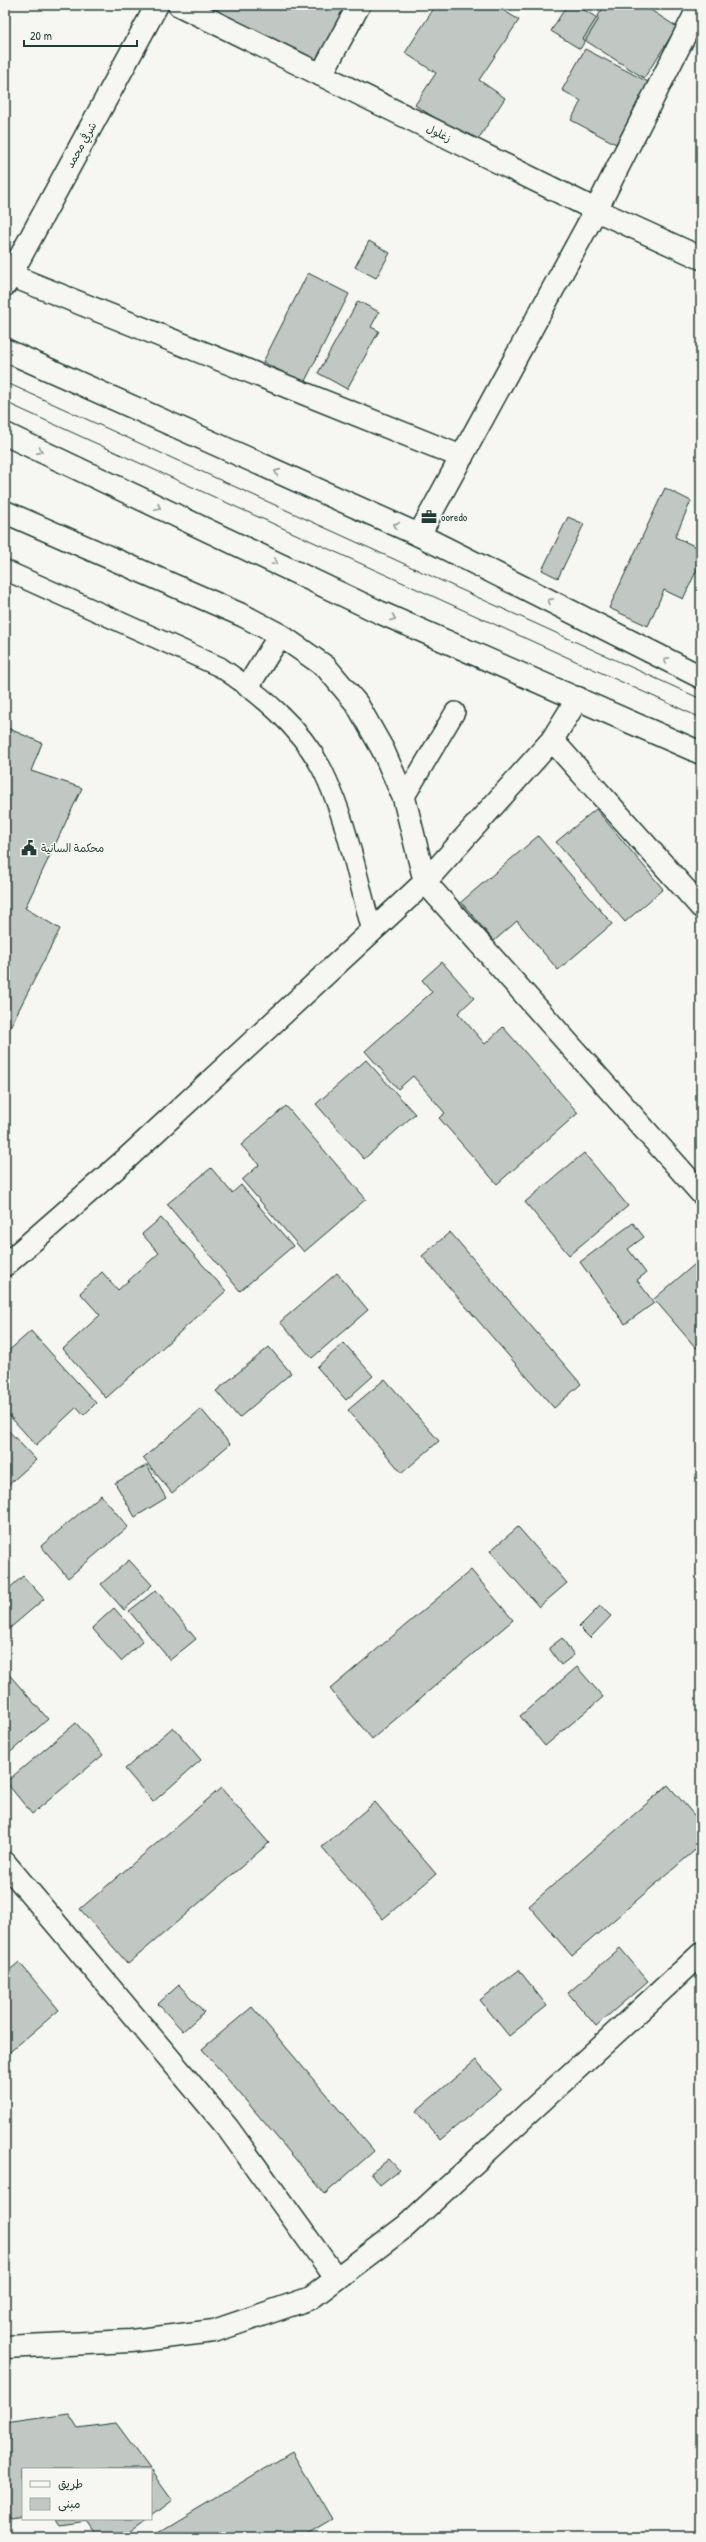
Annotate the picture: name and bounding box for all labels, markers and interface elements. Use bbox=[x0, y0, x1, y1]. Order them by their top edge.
scale bar bbox=[24, 22, 137, 48]
text: 20 m bbox=[30, 27, 52, 44]
street label: شرفي محمد bbox=[62, 119, 100, 171]
street label: زغلول bbox=[424, 121, 454, 146]
one-way arrow bbox=[36, 446, 44, 454]
one-way arrow bbox=[274, 468, 281, 476]
one-way arrow bbox=[153, 502, 161, 510]
office icon: ooredo bbox=[420, 508, 438, 526]
place label: ooredo bbox=[441, 510, 468, 524]
one-way arrow bbox=[393, 521, 400, 529]
one-way arrow bbox=[271, 557, 278, 565]
one-way arrow bbox=[547, 598, 554, 606]
one-way arrow bbox=[388, 613, 396, 621]
one-way arrow bbox=[663, 657, 670, 665]
public building icon: محكمة السانية bbox=[20, 839, 38, 857]
place label: محكمة السانية bbox=[41, 841, 104, 855]
legend bbox=[22, 2468, 152, 2520]
text: طريق bbox=[58, 2475, 83, 2492]
text: مبنى bbox=[58, 2495, 81, 2512]

